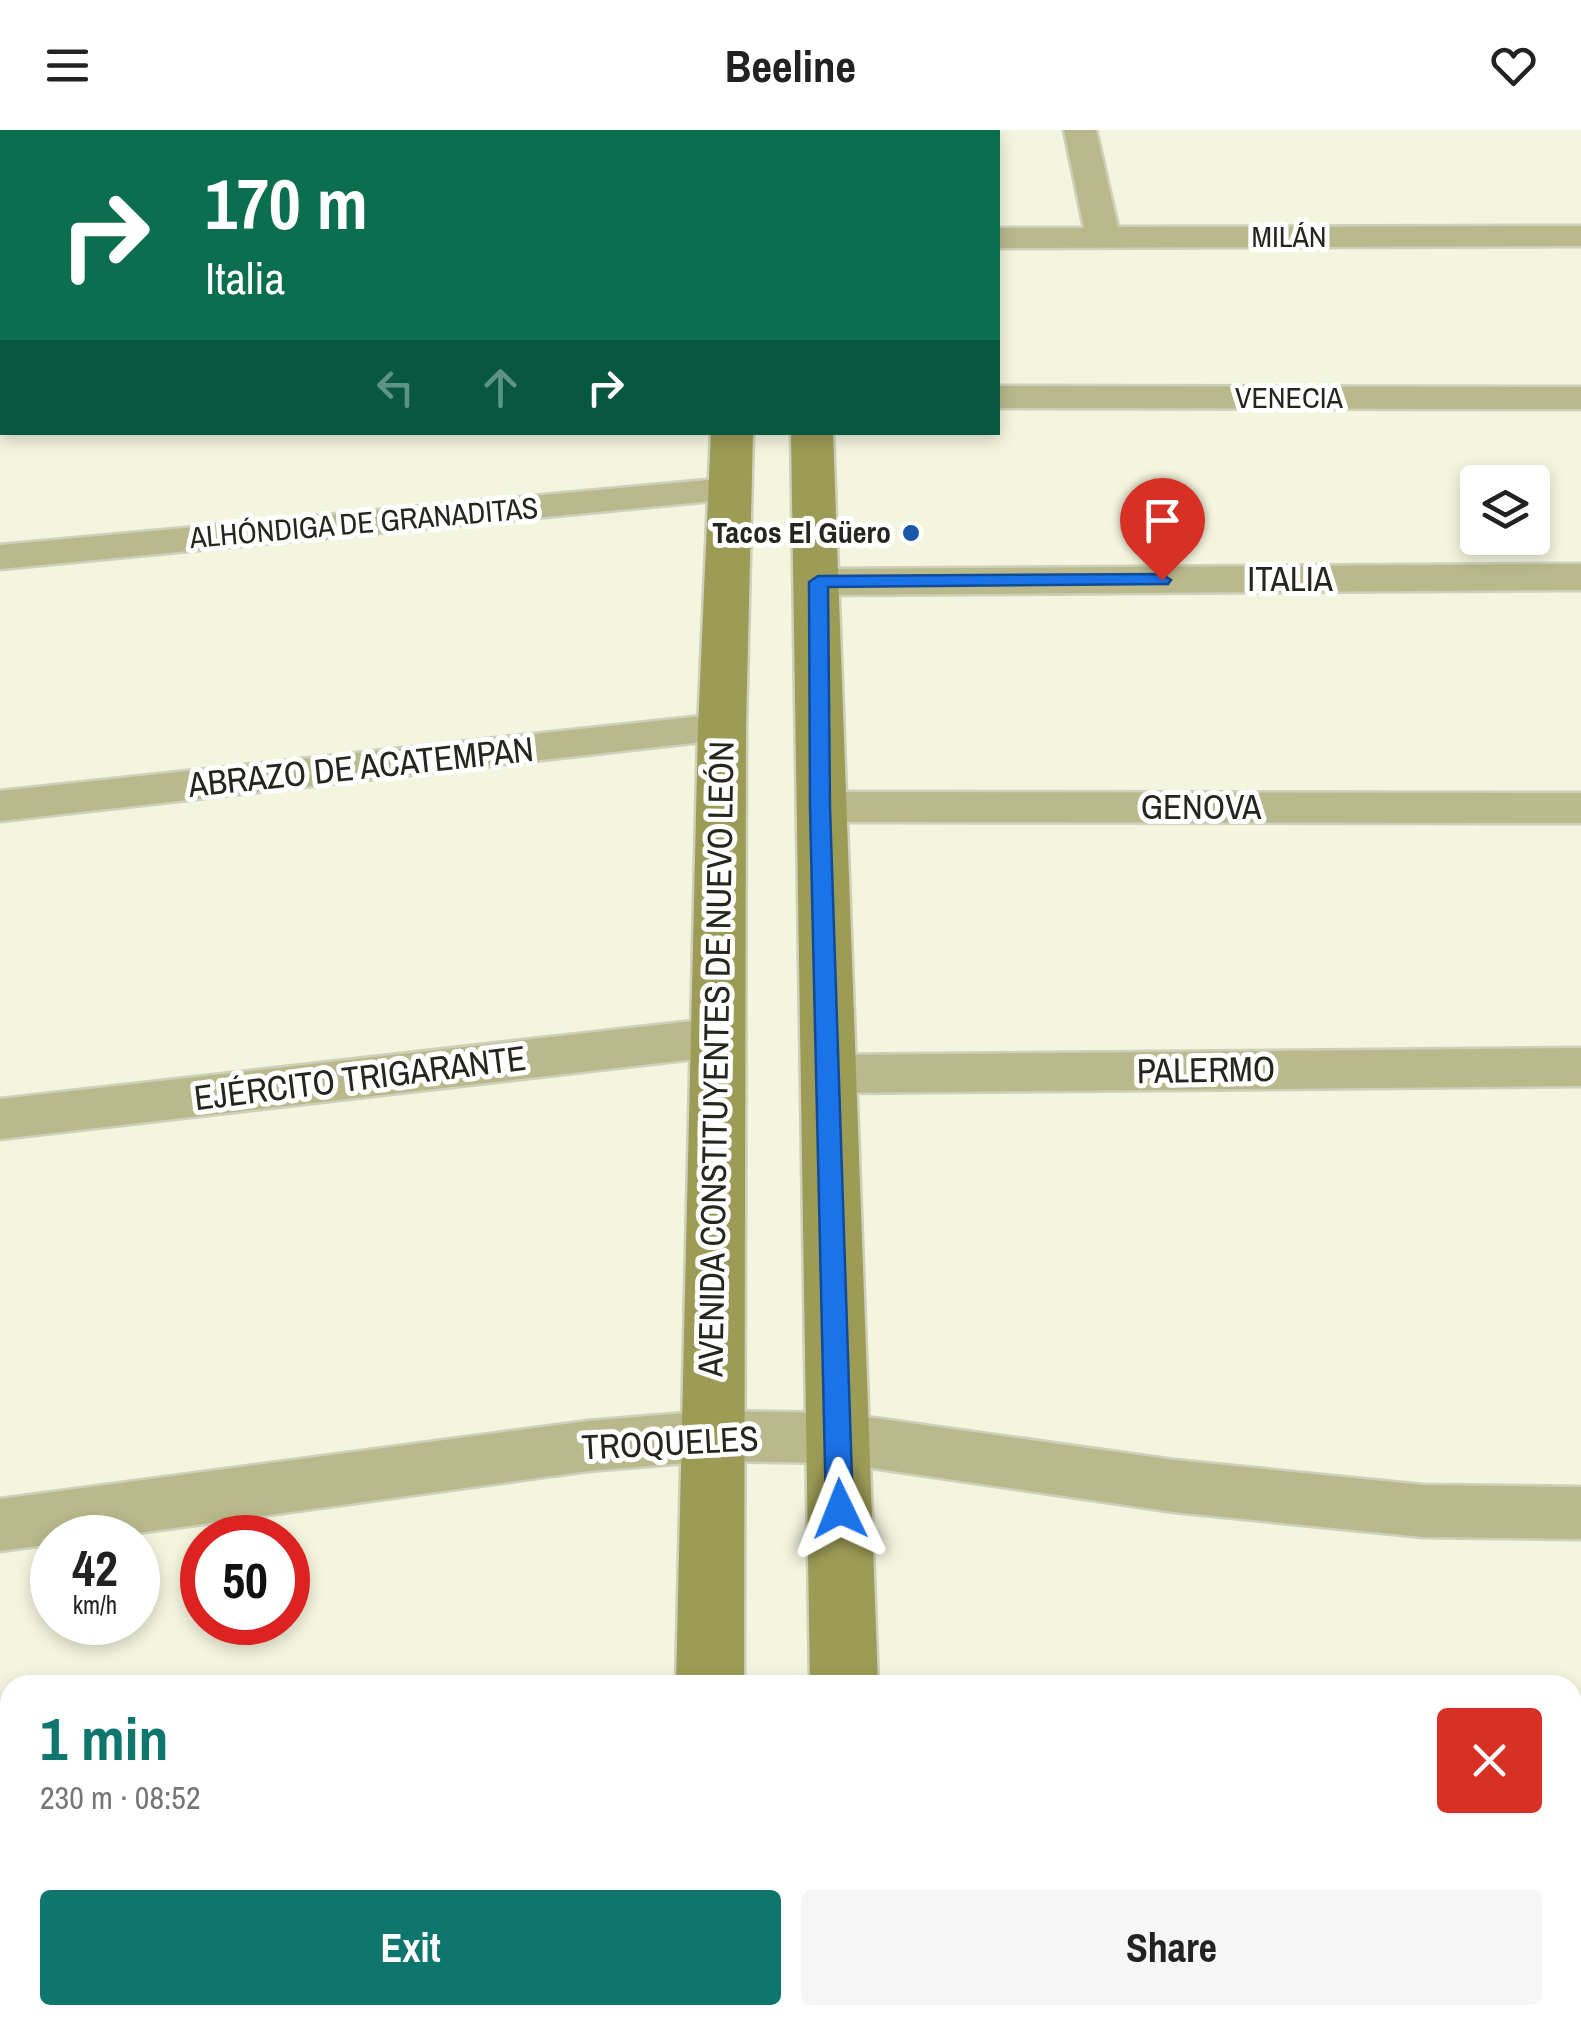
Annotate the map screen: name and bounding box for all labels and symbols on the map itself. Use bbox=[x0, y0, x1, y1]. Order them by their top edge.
street label: MILÁN bbox=[1251, 216, 1327, 256]
street label: VENECIA bbox=[1235, 377, 1344, 417]
pin bbox=[1120, 478, 1205, 581]
street label: ALHÓNDIGA DE GRANADITAS bbox=[187, 487, 540, 557]
place label: Tacos El Güero bbox=[712, 512, 891, 552]
marker: Tacos El Güero bbox=[900, 522, 922, 544]
street label: ITALIA bbox=[1247, 555, 1334, 602]
street label: ABRAZO DE ACATEMPAN bbox=[185, 725, 536, 808]
street label: AVENIDA CONSTITUYENTES DE NUEVO LEÓN bbox=[686, 741, 745, 1378]
street label: GENOVA bbox=[1141, 783, 1262, 830]
street label: EJÉRCITO TRIGARANTE bbox=[191, 1034, 529, 1121]
street label: PALERMO bbox=[1136, 1045, 1276, 1094]
street label: TROQUELES bbox=[580, 1414, 760, 1471]
position arrow bbox=[788, 1457, 892, 1561]
speed limit sign: 50 bbox=[180, 1515, 310, 1645]

